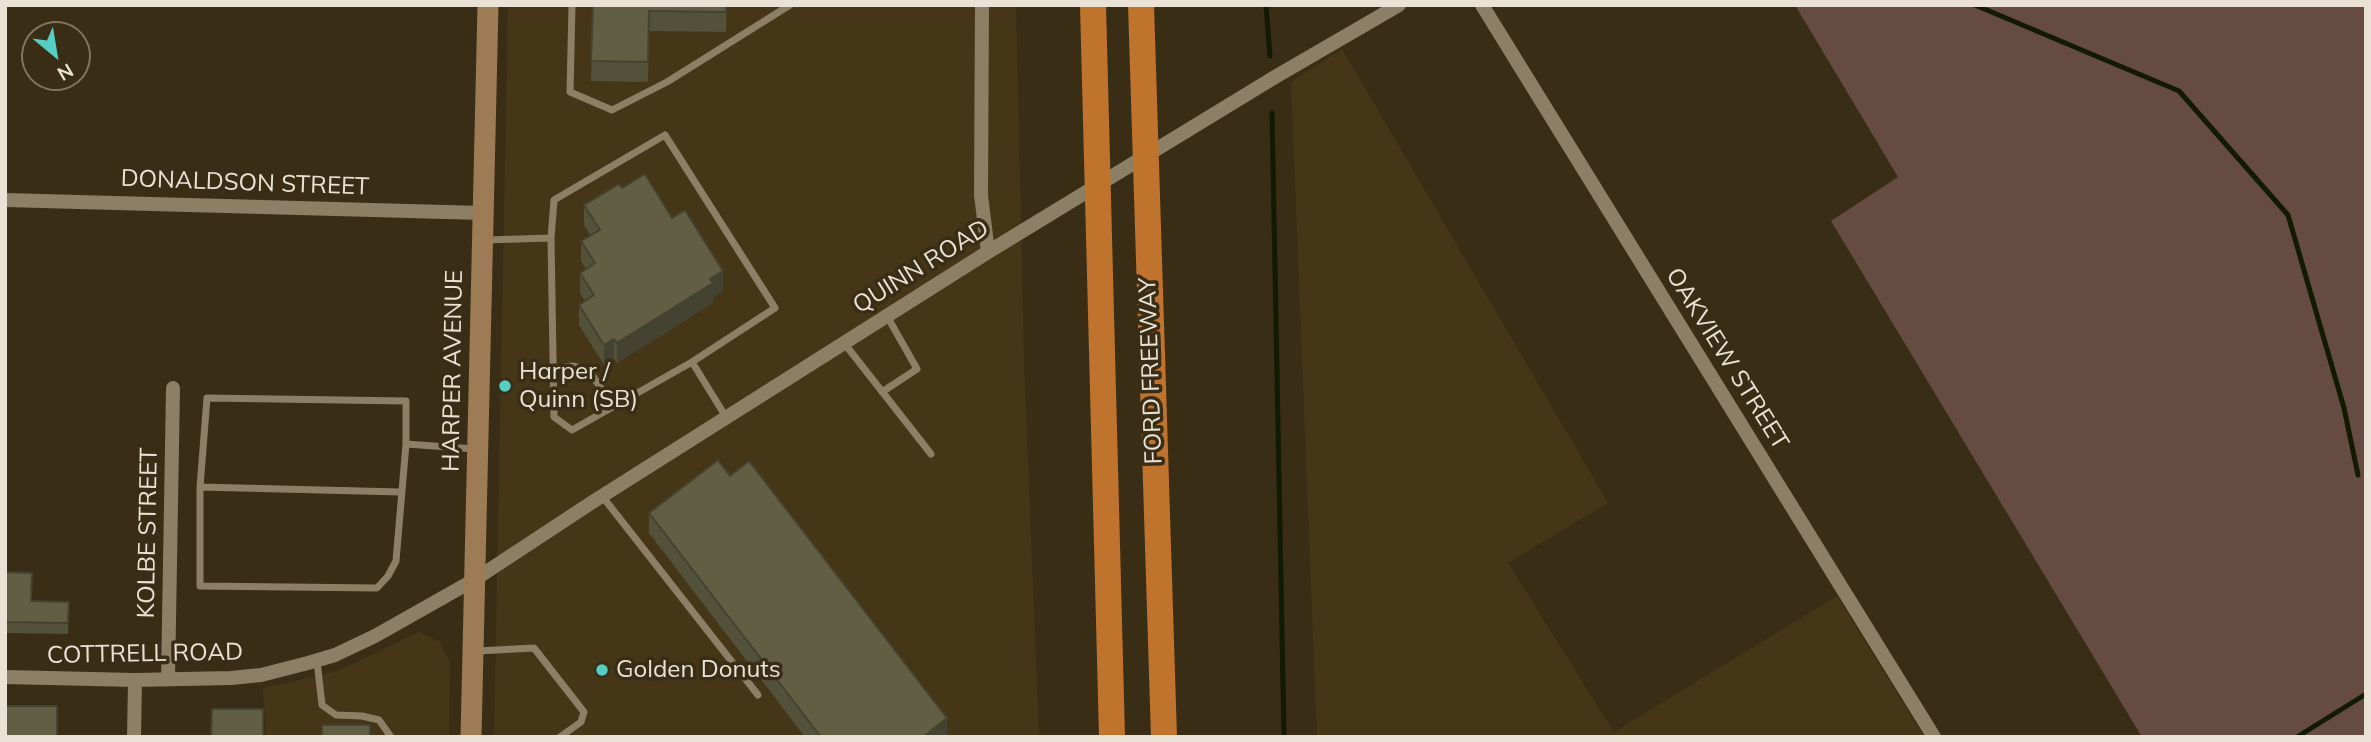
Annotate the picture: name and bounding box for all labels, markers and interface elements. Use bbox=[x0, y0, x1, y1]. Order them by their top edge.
north arrow bbox=[21, 21, 91, 91]
text: N bbox=[53, 58, 78, 86]
street label: DONALDSON STREET bbox=[120, 164, 370, 202]
street label: QUINN ROAD bbox=[848, 214, 994, 320]
street label: OAKVIEW STREET bbox=[1659, 263, 1795, 455]
street label: HARPER AVENUE bbox=[437, 270, 469, 472]
street label: FORD FREEWAY bbox=[1133, 277, 1169, 465]
place label: Harper / Quinn (SB) bbox=[519, 358, 638, 414]
marker: Harper / Quinn (SB) bbox=[497, 378, 513, 394]
street label: KOLBE STREET bbox=[132, 447, 164, 619]
street label: COTTRELL ROAD bbox=[47, 638, 243, 670]
place label: Golden Donuts bbox=[616, 656, 781, 684]
marker: Golden Donuts bbox=[594, 662, 610, 678]

